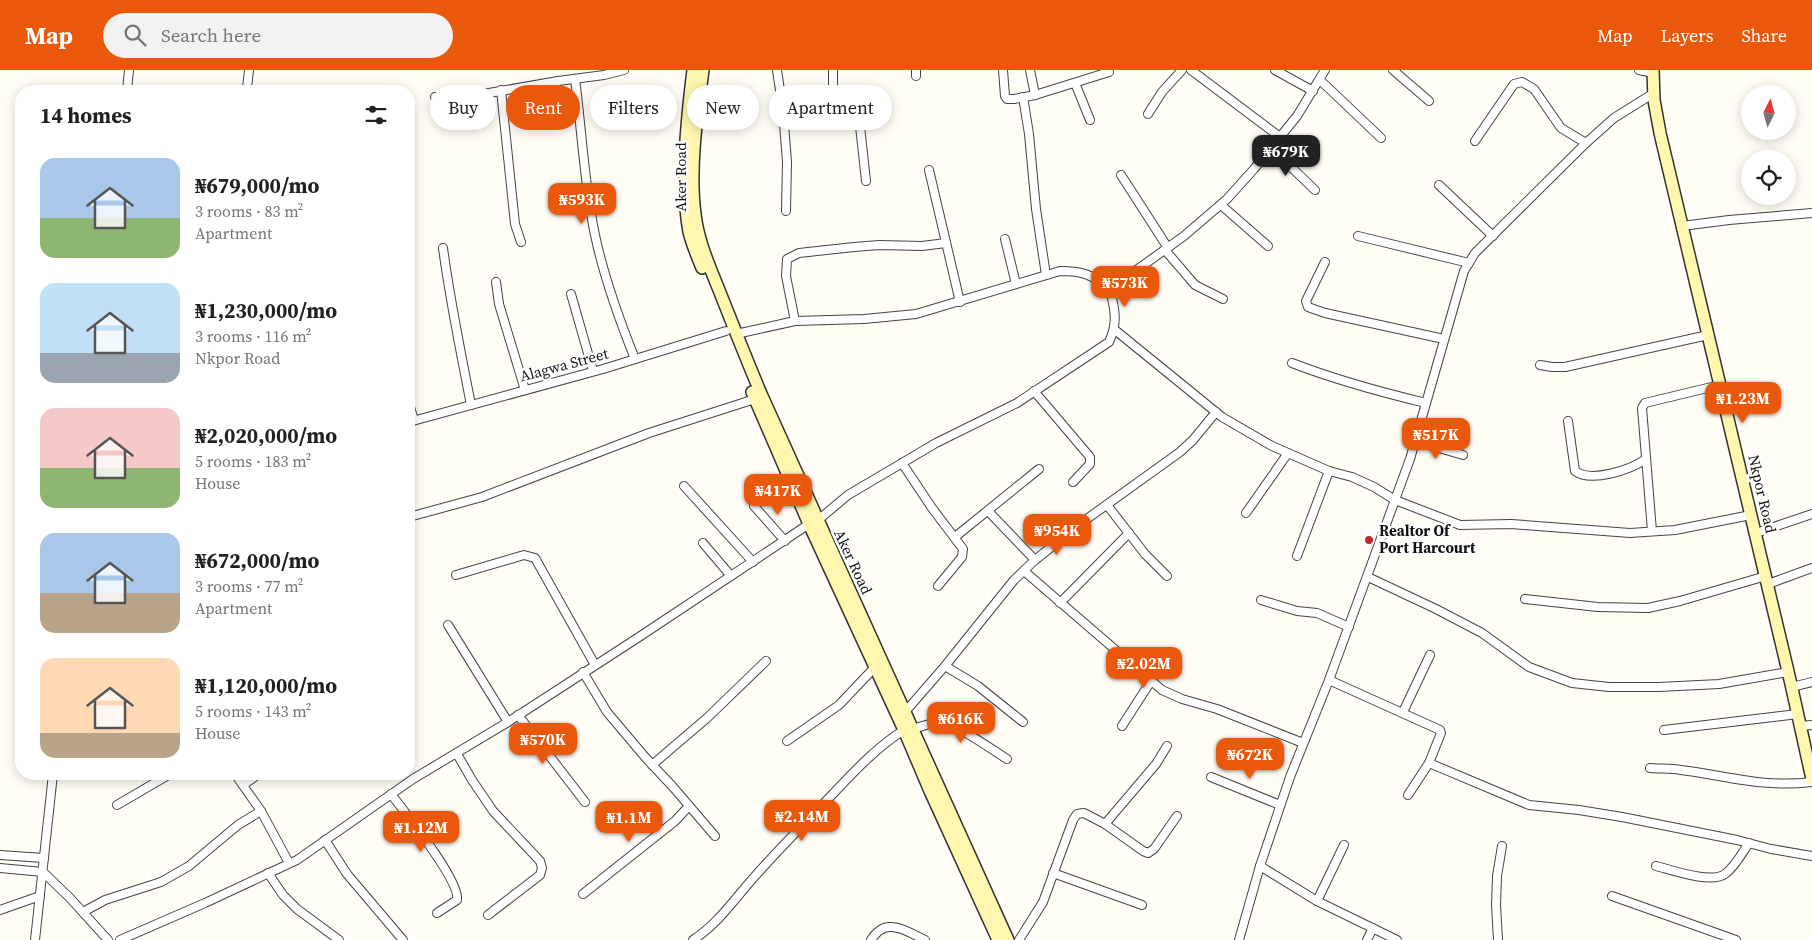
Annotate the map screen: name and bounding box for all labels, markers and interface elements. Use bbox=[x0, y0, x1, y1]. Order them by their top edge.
search box bbox=[103, 13, 453, 58]
text: Map bbox=[25, 19, 73, 52]
icon: search bbox=[121, 21, 149, 49]
text: Search here bbox=[161, 22, 261, 48]
text: Map bbox=[1597, 23, 1632, 48]
text: Layers bbox=[1660, 23, 1713, 48]
text: Share bbox=[1741, 23, 1787, 48]
chip: Buy bbox=[430, 85, 496, 130]
chip: Rent bbox=[506, 85, 580, 130]
chip: Filters bbox=[590, 85, 677, 130]
chip: New bbox=[687, 85, 759, 130]
chip: Apartment bbox=[769, 85, 892, 130]
north arrow bbox=[1741, 85, 1796, 140]
map controls bbox=[1741, 85, 1796, 205]
text: 14 homes bbox=[40, 101, 132, 130]
icon: filters bbox=[362, 101, 390, 129]
pin: ₦679K bbox=[1251, 134, 1321, 177]
text: ₦679K bbox=[1263, 140, 1309, 162]
street label: Aker Road bbox=[670, 142, 691, 212]
button: locate bbox=[1741, 150, 1796, 205]
text: ₦679,000/mo bbox=[195, 171, 319, 200]
icon: home bbox=[80, 178, 140, 238]
pin: ₦593K bbox=[547, 182, 617, 225]
text: ₦593K bbox=[559, 188, 605, 210]
text: 3 rooms · 83 m² bbox=[195, 200, 303, 222]
text: Apartment bbox=[195, 222, 272, 244]
pin: ₦573K bbox=[1090, 266, 1160, 308]
text: ₦573K bbox=[1102, 271, 1148, 293]
text: ₦1,230,000/mo bbox=[195, 296, 337, 325]
icon: home bbox=[80, 303, 140, 363]
text: 3 rooms · 116 m² bbox=[195, 325, 311, 347]
street label: Alagwa Street bbox=[517, 343, 611, 386]
text: Nkpor Road bbox=[195, 347, 280, 369]
pin: ₦1.23M bbox=[1702, 382, 1784, 424]
text: ₦1.23M bbox=[1716, 387, 1770, 409]
pin: ₦517K bbox=[1401, 418, 1471, 460]
text: ₦2,020,000/mo bbox=[195, 421, 337, 450]
text: ₦517K bbox=[1413, 423, 1459, 445]
icon: home bbox=[80, 428, 140, 488]
text: 5 rooms · 183 m² bbox=[195, 450, 311, 472]
street label: Nkpor Road bbox=[1743, 453, 1782, 536]
text: House bbox=[195, 472, 240, 494]
pin: ₦417K bbox=[743, 474, 813, 516]
text: ₦417K bbox=[755, 479, 801, 501]
pin: ₦954K bbox=[1022, 514, 1092, 556]
text: ₦954K bbox=[1034, 519, 1080, 541]
place label: Realtor Of Port Harcourt bbox=[1379, 520, 1476, 558]
street label: Aker Road bbox=[829, 526, 878, 598]
marker: Realtor Of Port Harcourt bbox=[1363, 534, 1375, 546]
text: ₦672,000/mo bbox=[195, 546, 319, 575]
icon: home bbox=[80, 553, 140, 613]
text: 3 rooms · 77 m² bbox=[195, 575, 303, 597]
text: Apartment bbox=[195, 597, 272, 619]
pin: ₦2.02M bbox=[1103, 646, 1185, 689]
text: ₦2.02M bbox=[1117, 652, 1171, 674]
text: ₦1,120,000/mo bbox=[195, 671, 337, 700]
icon: home bbox=[80, 678, 140, 738]
text: 5 rooms · 143 m² bbox=[195, 700, 311, 722]
pin: ₦616K bbox=[926, 702, 996, 744]
text: ₦616K bbox=[938, 707, 984, 729]
text: House bbox=[195, 722, 240, 744]
pin: ₦570K bbox=[508, 722, 578, 765]
text: ₦570K bbox=[520, 728, 566, 750]
pin: ₦672K bbox=[1215, 738, 1285, 780]
text: ₦672K bbox=[1227, 743, 1273, 765]
pin: ₦1.1M bbox=[594, 800, 664, 843]
pin: ₦2.14M bbox=[761, 800, 843, 842]
text: ₦2.14M bbox=[775, 805, 829, 827]
text: ₦1.1M bbox=[606, 806, 652, 828]
pin: ₦1.12M bbox=[380, 810, 462, 853]
text: ₦1.12M bbox=[394, 816, 448, 838]

